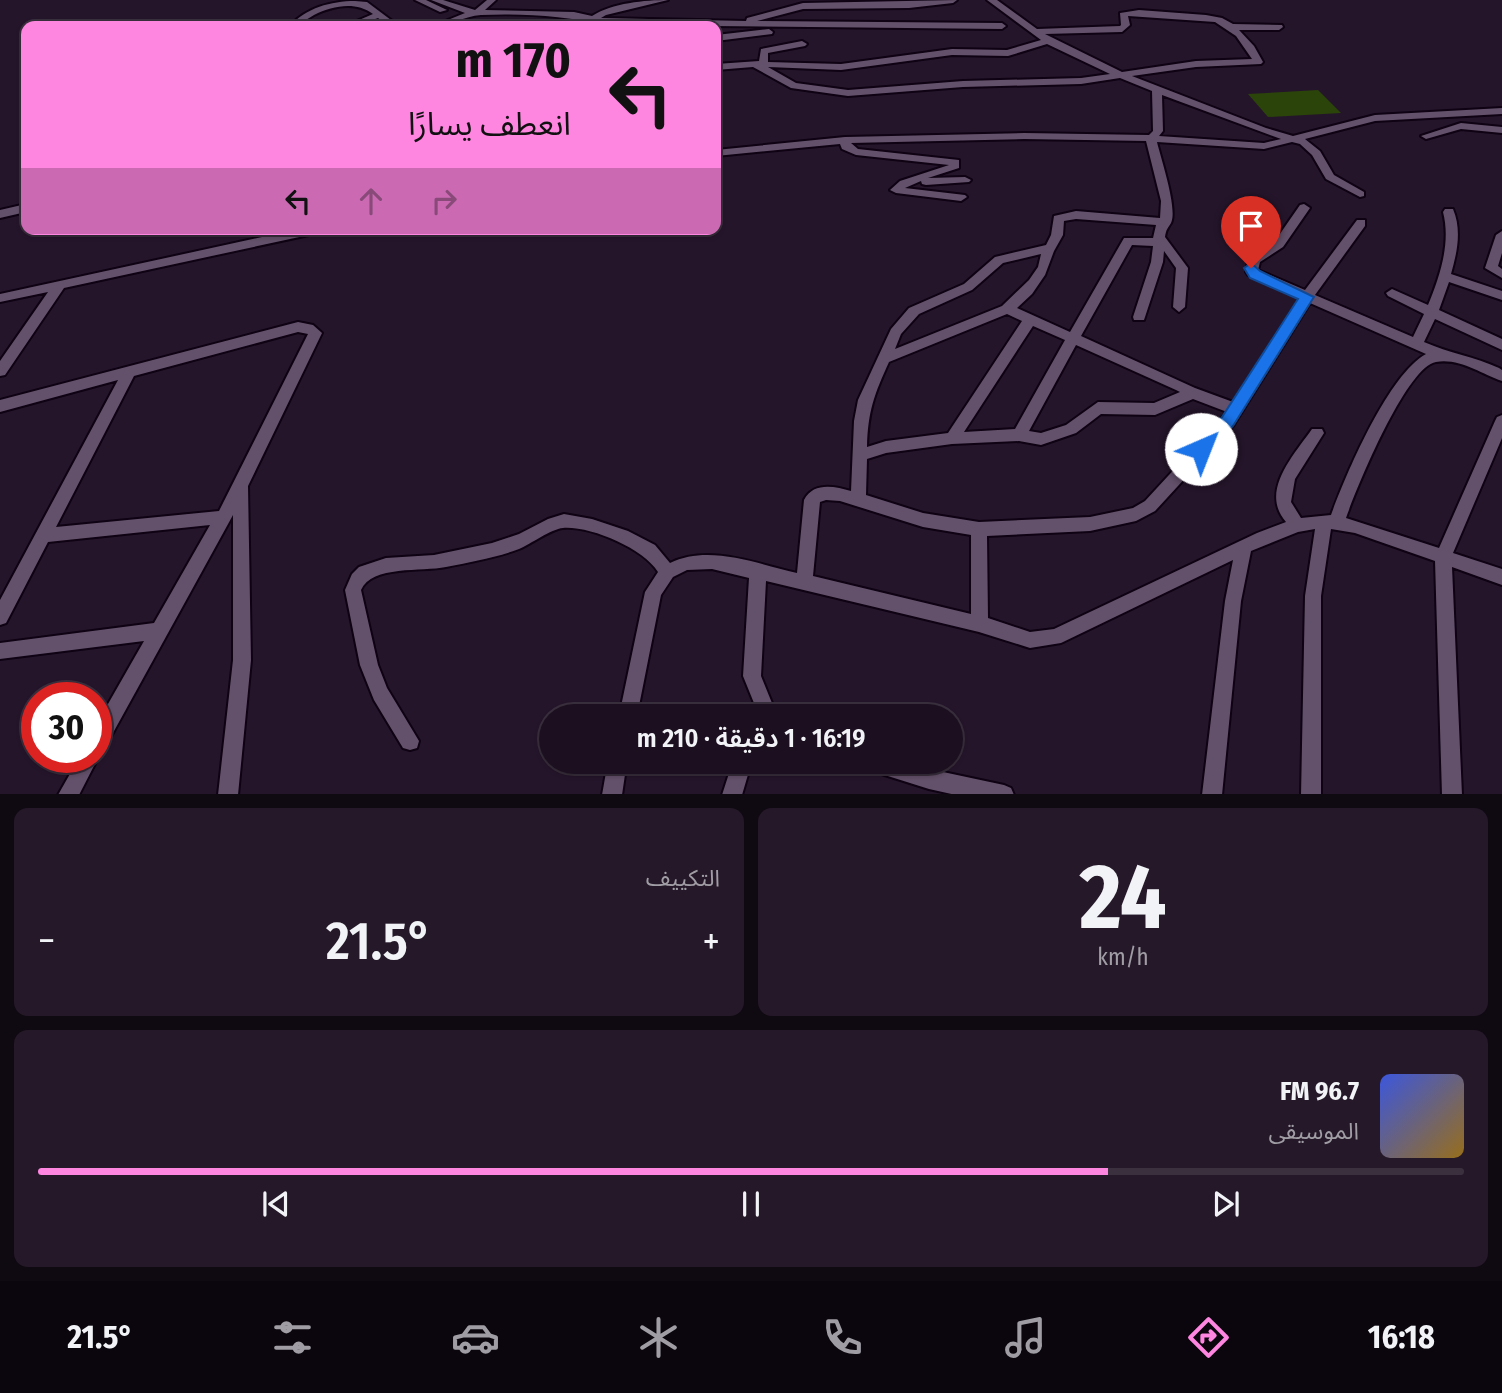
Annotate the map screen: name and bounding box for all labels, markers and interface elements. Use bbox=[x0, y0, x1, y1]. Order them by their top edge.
text: 170 m bbox=[455, 31, 571, 90]
icon: left bbox=[595, 49, 686, 140]
text: انعطف يسارًا bbox=[408, 105, 571, 143]
icon: left bbox=[279, 182, 317, 220]
icon: ahead bbox=[352, 182, 390, 220]
icon: right bbox=[425, 182, 463, 220]
pin bbox=[1221, 196, 1281, 268]
icon: arrive bbox=[1232, 207, 1270, 245]
position arrow bbox=[1164, 412, 1238, 486]
speed limit sign: 30 bbox=[21, 682, 112, 773]
text: 16:19 · 1 دقيقة · 210 m bbox=[637, 723, 865, 754]
text: 24 bbox=[1079, 843, 1167, 952]
text: التكييف bbox=[646, 864, 720, 892]
text: 21.5° bbox=[326, 910, 432, 973]
text: − bbox=[38, 918, 55, 964]
text: + bbox=[703, 918, 720, 964]
text: km/h bbox=[1097, 943, 1149, 971]
text: 96.7 FM bbox=[1280, 1076, 1359, 1107]
text: الموسيقى bbox=[1268, 1117, 1359, 1145]
icon: previous bbox=[257, 1185, 295, 1223]
icon: pause bbox=[732, 1185, 770, 1223]
icon: next bbox=[1207, 1185, 1245, 1223]
icon: filters bbox=[268, 1313, 317, 1362]
icon: car bbox=[451, 1313, 500, 1362]
icon: climate bbox=[634, 1313, 683, 1362]
icon: phone bbox=[818, 1313, 867, 1362]
icon: music bbox=[1001, 1313, 1050, 1362]
icon: directions bbox=[1184, 1313, 1233, 1362]
text: 21.5° bbox=[67, 1318, 133, 1356]
text: 16:18 bbox=[1368, 1318, 1435, 1356]

